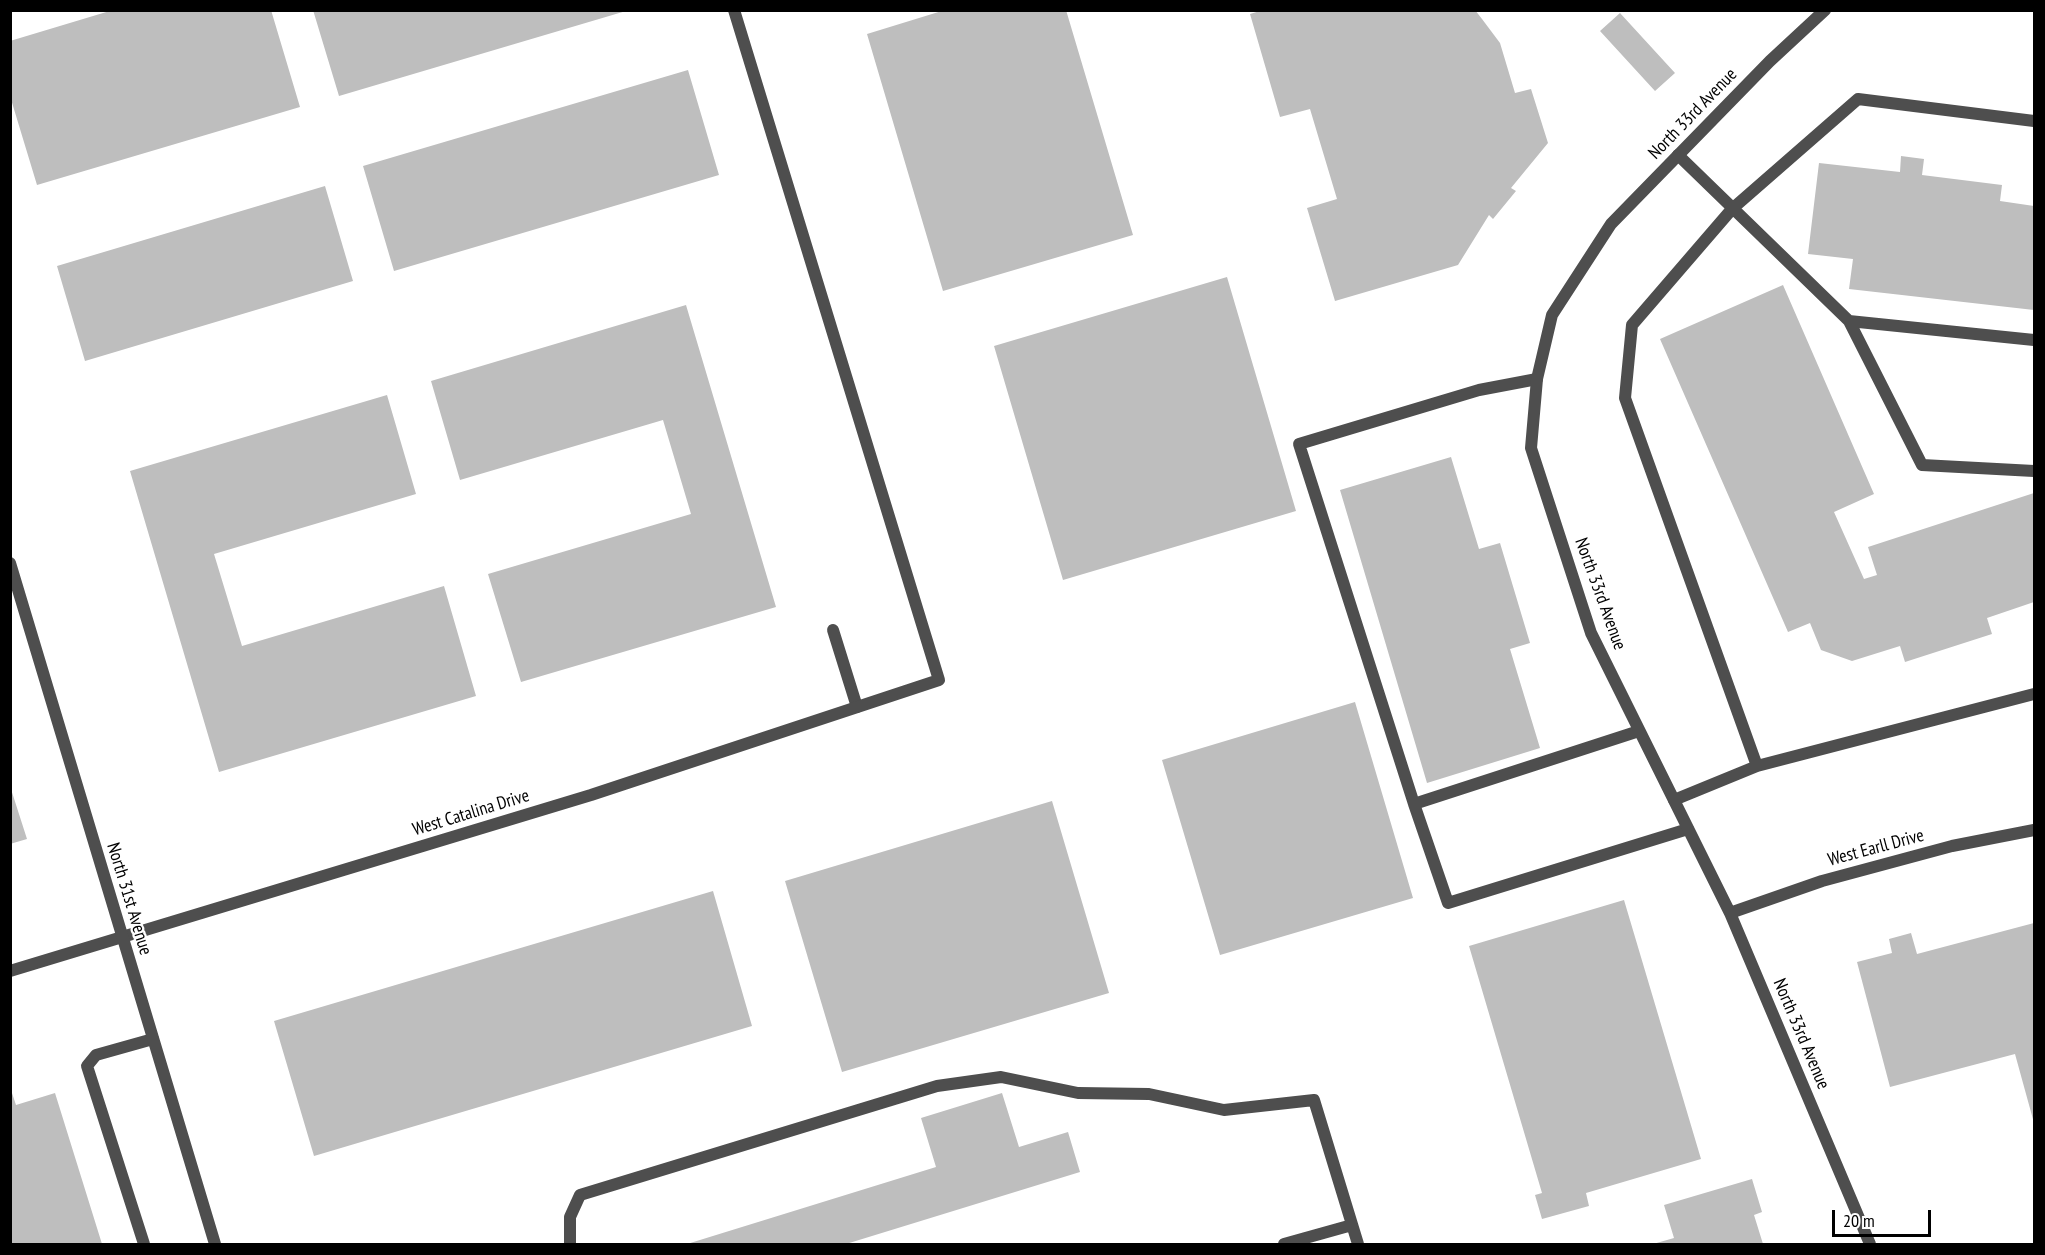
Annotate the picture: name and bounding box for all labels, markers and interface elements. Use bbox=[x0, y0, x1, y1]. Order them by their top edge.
street label: North 33rd Avenue bbox=[1644, 64, 1742, 164]
street label: North 33rd Avenue bbox=[1570, 535, 1630, 653]
street label: West Catalina Drive bbox=[410, 785, 532, 841]
street label: West Earll Drive bbox=[1826, 825, 1926, 871]
street label: North 31st Avenue bbox=[102, 840, 156, 958]
street label: North 33rd Avenue bbox=[1768, 976, 1834, 1092]
scale bar bbox=[1835, 1198, 1934, 1236]
text: 20 m bbox=[1843, 1209, 1875, 1232]

